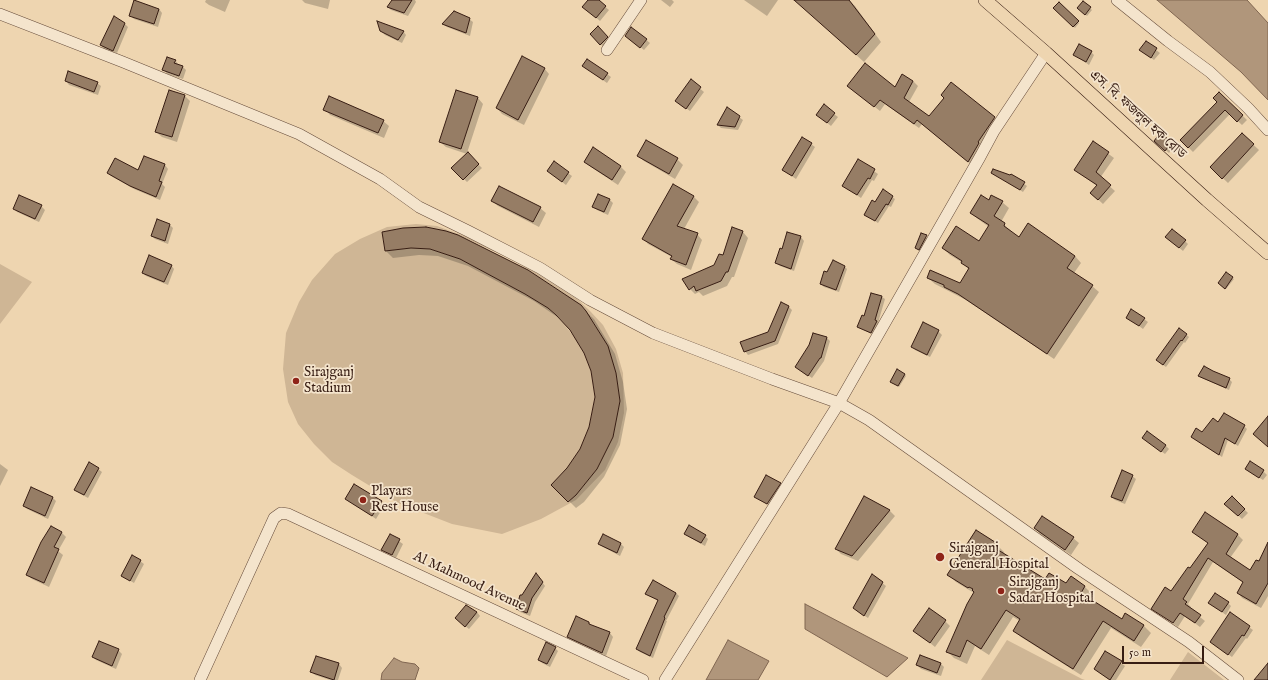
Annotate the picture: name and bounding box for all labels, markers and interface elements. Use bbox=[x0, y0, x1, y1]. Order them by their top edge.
street label: এস. বি. ফজলুল হক রোড bbox=[1085, 67, 1189, 163]
place label: Sirajganj Stadium bbox=[304, 365, 354, 398]
marker: Sirajganj Stadium bbox=[291, 376, 301, 386]
place label: Playars Rest House bbox=[371, 484, 439, 516]
marker: Playars Rest House bbox=[358, 495, 368, 505]
place label: Sirajganj General Hospital bbox=[949, 541, 1049, 574]
street label: Al Mahmood Avenue bbox=[410, 549, 528, 615]
marker: Sirajganj General Hospital bbox=[934, 551, 946, 563]
place label: Sirajganj Sadar Hospital bbox=[1009, 575, 1094, 608]
marker: Sirajganj Sadar Hospital bbox=[996, 586, 1006, 596]
scale bar bbox=[1124, 638, 1206, 664]
text: 50 m bbox=[1129, 645, 1151, 660]

